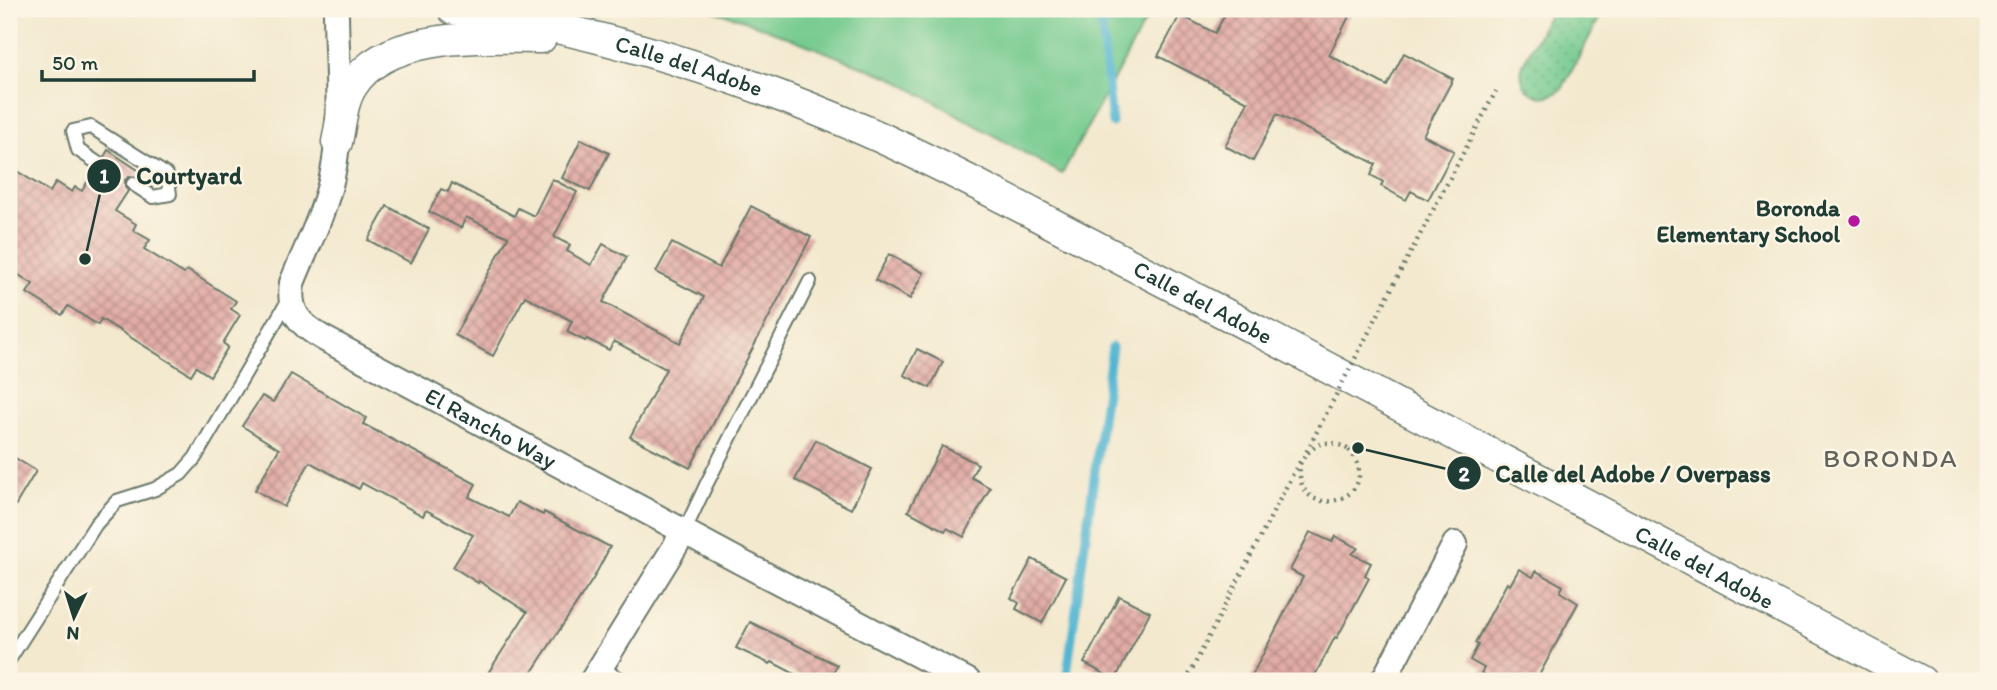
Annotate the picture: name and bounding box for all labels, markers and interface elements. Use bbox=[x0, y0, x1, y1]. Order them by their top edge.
street label: Calle del Adobe bbox=[612, 29, 767, 102]
scale bar bbox=[42, 38, 254, 82]
text: 50 m bbox=[52, 50, 99, 75]
callout: Courtyard bbox=[87, 153, 255, 198]
text: Courtyard bbox=[136, 161, 242, 191]
text: 1 bbox=[99, 163, 109, 188]
place label: Boronda Elementary School bbox=[1657, 194, 1841, 248]
marker: Boronda Elementary School bbox=[1846, 213, 1862, 229]
street label: Calle del Adobe bbox=[1129, 254, 1277, 350]
street label: El Rancho Way bbox=[420, 381, 562, 475]
district label: BORONDA bbox=[1823, 442, 1959, 474]
callout: Calle del Adobe / Overpass bbox=[1447, 451, 1785, 496]
text: Calle del Adobe / Overpass bbox=[1495, 459, 1771, 489]
text: 2 bbox=[1458, 461, 1470, 486]
street label: Calle del Adobe bbox=[1630, 519, 1779, 615]
north arrow bbox=[38, 582, 108, 652]
text: N bbox=[66, 622, 80, 645]

